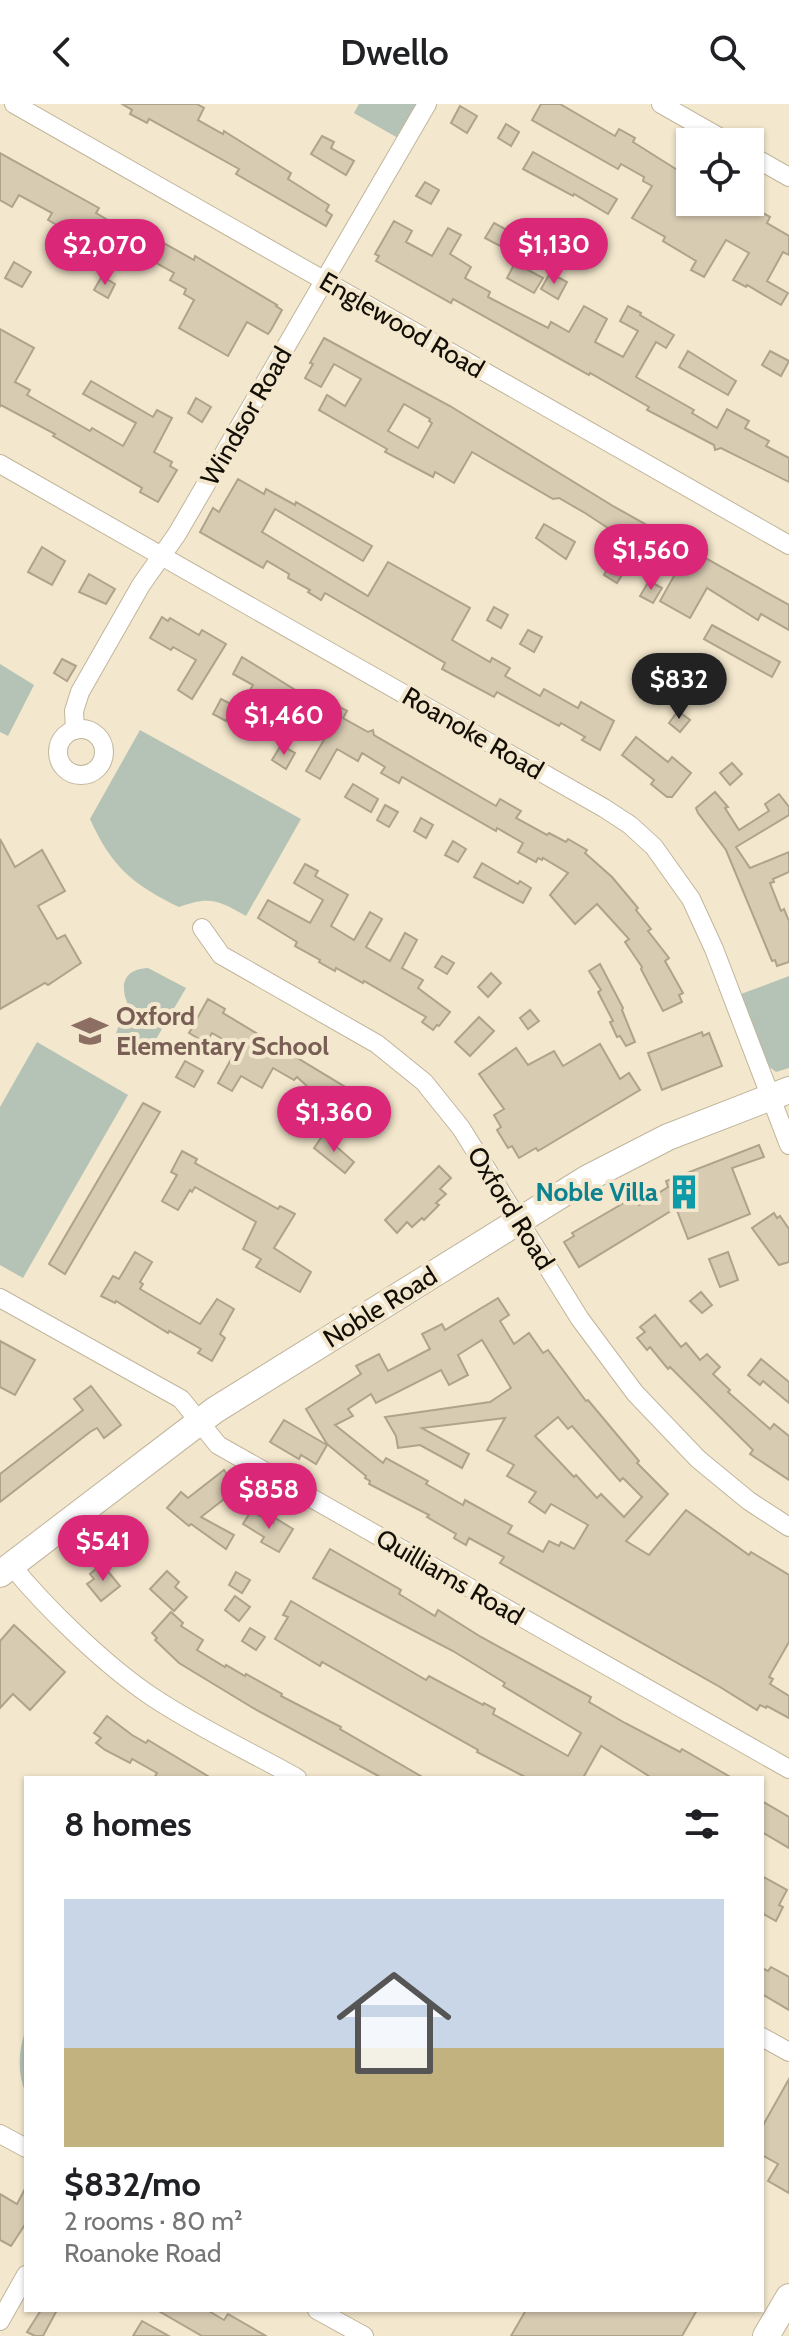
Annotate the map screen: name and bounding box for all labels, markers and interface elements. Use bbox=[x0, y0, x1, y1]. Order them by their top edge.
icon: back bbox=[40, 30, 84, 74]
text: Dwello bbox=[340, 30, 449, 74]
icon: search bbox=[705, 30, 749, 74]
map controls bbox=[676, 128, 764, 216]
button: locate bbox=[676, 128, 764, 216]
pin: $1,130 bbox=[489, 218, 619, 286]
pin: $2,070 bbox=[40, 219, 170, 287]
text: $1,130 bbox=[518, 228, 590, 260]
text: $2,070 bbox=[63, 229, 147, 261]
street label: Englewood Road bbox=[314, 265, 490, 385]
street label: Windsor Road bbox=[194, 341, 298, 491]
pin: $1,560 bbox=[586, 524, 716, 592]
text: $1,560 bbox=[612, 534, 690, 566]
pin: $832 bbox=[632, 653, 726, 721]
text: $832 bbox=[650, 663, 708, 695]
street label: Roanoke Road bbox=[397, 680, 549, 786]
pin: $1,460 bbox=[219, 689, 349, 757]
text: $1,460 bbox=[244, 699, 324, 731]
place label: Oxford Elementary School bbox=[116, 1000, 329, 1062]
school or university icon: Oxford Elementary School bbox=[71, 1012, 109, 1050]
pin: $1,360 bbox=[269, 1086, 399, 1154]
text: $1,360 bbox=[295, 1096, 373, 1128]
street label: Oxford Road bbox=[461, 1140, 561, 1276]
building icon: Noble Villa bbox=[665, 1173, 703, 1211]
place label: Noble Villa bbox=[536, 1176, 658, 1208]
street label: Noble Road bbox=[317, 1259, 443, 1355]
pin: $858 bbox=[222, 1463, 316, 1531]
text: $858 bbox=[239, 1473, 299, 1505]
pin: $541 bbox=[56, 1515, 150, 1583]
street label: Quilliams Road bbox=[371, 1522, 529, 1632]
text: $541 bbox=[76, 1525, 130, 1557]
icon: filters bbox=[680, 1802, 724, 1846]
text: 8 homes bbox=[64, 1803, 192, 1845]
icon: home bbox=[322, 1951, 466, 2095]
text: $832/mo bbox=[64, 2163, 201, 2205]
text: 2 rooms · 80 m² bbox=[64, 2205, 243, 2237]
text: Roanoke Road bbox=[64, 2237, 221, 2269]

